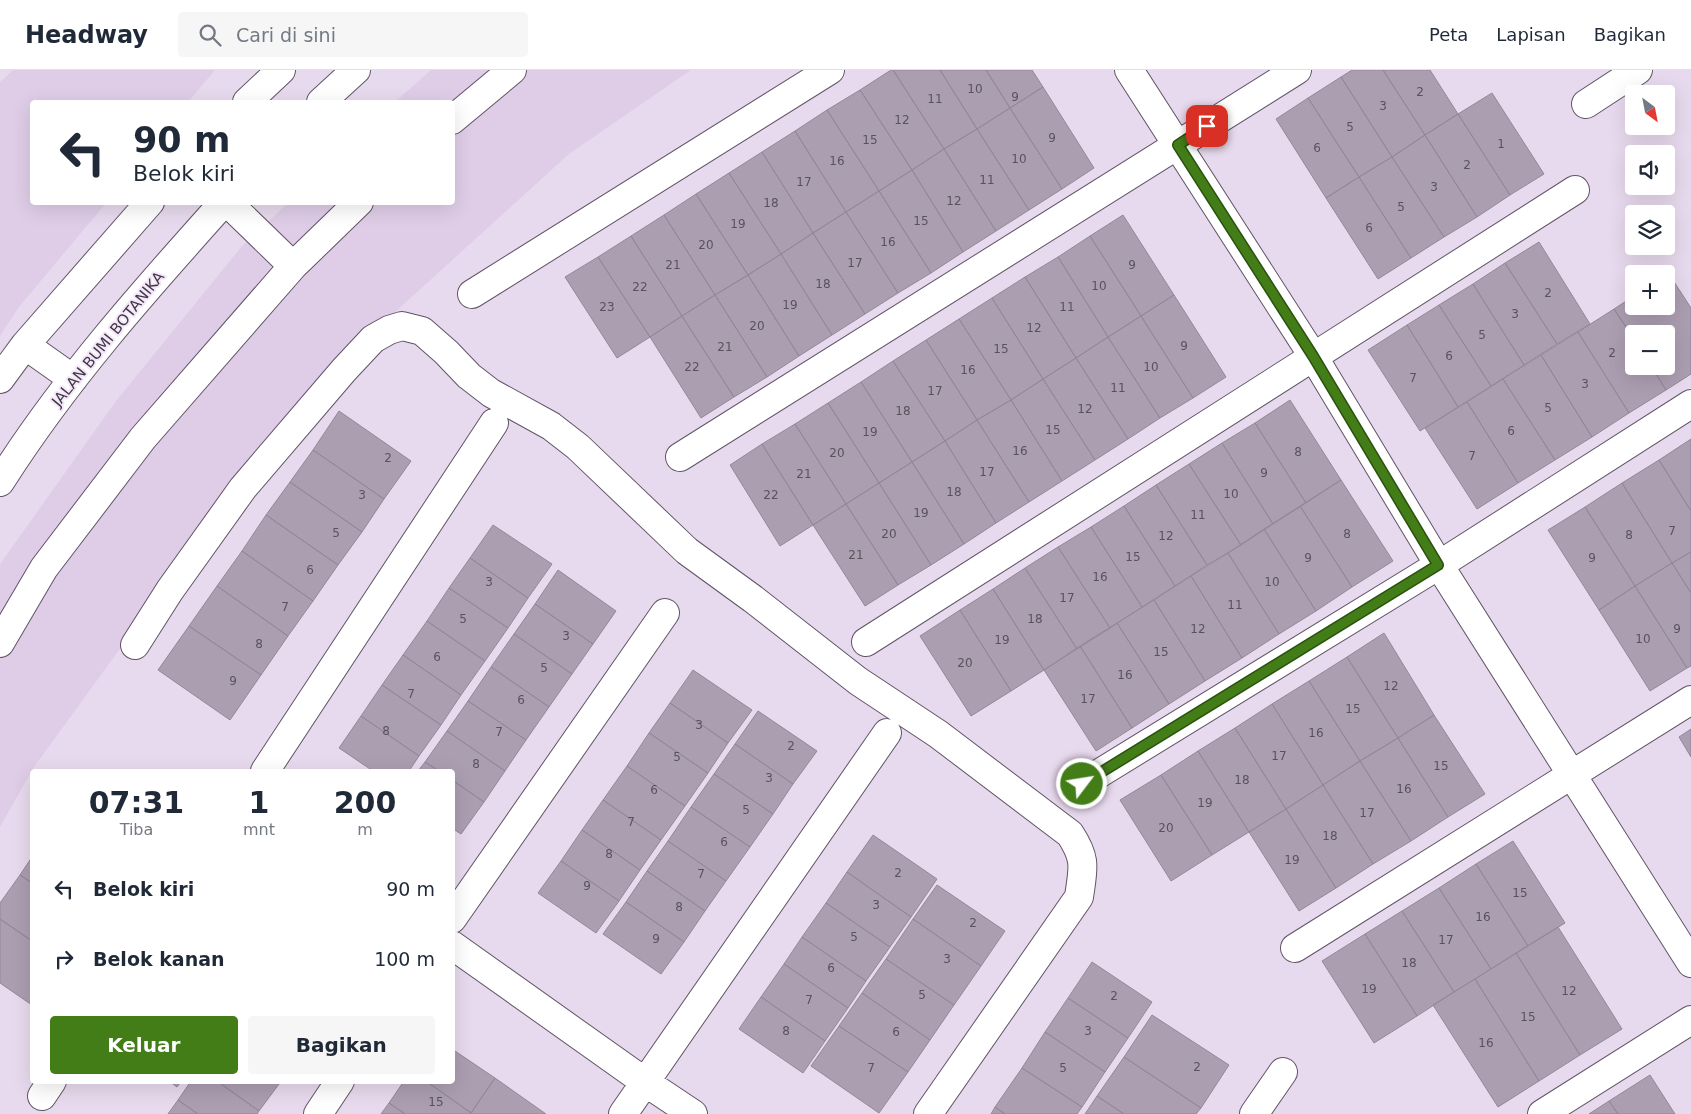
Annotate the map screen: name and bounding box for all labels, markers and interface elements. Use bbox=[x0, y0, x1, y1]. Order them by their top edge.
search box bbox=[178, 12, 528, 57]
text: Headway bbox=[25, 21, 148, 49]
icon: search bbox=[196, 21, 224, 49]
text: Cari di sini bbox=[236, 24, 336, 46]
text: Peta bbox=[1429, 24, 1468, 45]
text: Lapisan bbox=[1496, 24, 1566, 45]
text: Bagikan bbox=[1594, 24, 1666, 45]
house number: 10 bbox=[967, 82, 983, 96]
house number: 2 bbox=[1416, 85, 1424, 99]
north arrow bbox=[1625, 85, 1675, 135]
map controls bbox=[1625, 85, 1675, 375]
house number: 9 bbox=[1011, 90, 1019, 104]
house number: 11 bbox=[927, 92, 943, 106]
house number: 3 bbox=[1379, 99, 1387, 113]
pin bbox=[1186, 105, 1228, 147]
icon: arrive bbox=[1193, 112, 1221, 140]
house number: 12 bbox=[894, 113, 910, 127]
icon: left bbox=[50, 120, 115, 185]
text: 90 m bbox=[133, 120, 230, 160]
house number: 5 bbox=[1346, 120, 1354, 134]
house number: 9 bbox=[1048, 131, 1056, 145]
house number: 15 bbox=[862, 133, 878, 147]
house number: 1 bbox=[1497, 137, 1505, 151]
house number: 6 bbox=[1313, 141, 1321, 155]
button: sound bbox=[1625, 145, 1675, 195]
house number: 10 bbox=[1011, 152, 1027, 166]
house number: 16 bbox=[829, 154, 845, 168]
house number: 2 bbox=[1463, 158, 1471, 172]
text: Belok kiri bbox=[133, 161, 235, 186]
house number: 11 bbox=[979, 173, 995, 187]
house number: 17 bbox=[796, 175, 812, 189]
house number: 3 bbox=[1430, 180, 1438, 194]
house number: 12 bbox=[946, 194, 962, 208]
house number: 18 bbox=[763, 196, 779, 210]
house number: 5 bbox=[1397, 200, 1405, 214]
button: layers bbox=[1625, 205, 1675, 255]
house number: 15 bbox=[913, 214, 929, 228]
house number: 19 bbox=[730, 217, 746, 231]
house number: 6 bbox=[1365, 221, 1373, 235]
house number: 16 bbox=[880, 235, 896, 249]
house number: 20 bbox=[698, 238, 714, 252]
house number: 17 bbox=[847, 256, 863, 270]
house number: 21 bbox=[665, 258, 681, 272]
house number: 9 bbox=[1128, 258, 1136, 272]
button: + bbox=[1625, 265, 1675, 315]
street label: JALAN BUMI BOTANIKA bbox=[47, 267, 168, 411]
house number: 18 bbox=[815, 277, 831, 291]
house number: 10 bbox=[1091, 279, 1107, 293]
house number: 22 bbox=[632, 280, 648, 294]
house number: 2 bbox=[1544, 286, 1552, 300]
house number: 19 bbox=[782, 298, 798, 312]
house number: 23 bbox=[599, 300, 615, 314]
house number: 11 bbox=[1059, 300, 1075, 314]
house number: 3 bbox=[1511, 307, 1519, 321]
house number: 20 bbox=[749, 319, 765, 333]
house number: 12 bbox=[1026, 321, 1042, 335]
button: − bbox=[1625, 325, 1675, 375]
house number: 5 bbox=[1478, 328, 1486, 342]
house number: 9 bbox=[1180, 339, 1188, 353]
house number: 21 bbox=[717, 340, 733, 354]
house number: 15 bbox=[993, 342, 1009, 356]
house number: 2 bbox=[1608, 346, 1616, 360]
house number: 6 bbox=[1445, 349, 1453, 363]
house number: 22 bbox=[684, 360, 700, 374]
house number: 10 bbox=[1143, 360, 1159, 374]
house number: 16 bbox=[960, 363, 976, 377]
house number: 7 bbox=[1409, 371, 1417, 385]
house number: 3 bbox=[1581, 377, 1589, 391]
house number: 11 bbox=[1110, 381, 1126, 395]
house number: 17 bbox=[927, 384, 943, 398]
house number: 5 bbox=[1544, 401, 1552, 415]
house number: 12 bbox=[1077, 402, 1093, 416]
house number: 18 bbox=[895, 404, 911, 418]
house number: 15 bbox=[1045, 423, 1061, 437]
house number: 6 bbox=[1507, 424, 1515, 438]
house number: 19 bbox=[862, 425, 878, 439]
house number: 16 bbox=[1012, 444, 1028, 458]
house number: 8 bbox=[1294, 445, 1302, 459]
house number: 20 bbox=[829, 446, 845, 460]
house number: 7 bbox=[1468, 449, 1476, 463]
house number: 2 bbox=[384, 451, 392, 465]
house number: 17 bbox=[979, 465, 995, 479]
house number: 9 bbox=[1260, 466, 1268, 480]
house number: 21 bbox=[796, 467, 812, 481]
house number: 18 bbox=[946, 485, 962, 499]
house number: 10 bbox=[1223, 487, 1239, 501]
house number: 3 bbox=[358, 488, 366, 502]
house number: 22 bbox=[763, 488, 779, 502]
house number: 19 bbox=[913, 506, 929, 520]
house number: 11 bbox=[1190, 508, 1206, 522]
house number: 7 bbox=[1668, 524, 1676, 538]
house number: 5 bbox=[332, 526, 340, 540]
house number: 20 bbox=[881, 527, 897, 541]
house number: 8 bbox=[1343, 527, 1351, 541]
house number: 8 bbox=[1625, 528, 1633, 542]
house number: 12 bbox=[1158, 529, 1174, 543]
house number: 21 bbox=[848, 548, 864, 562]
house number: 15 bbox=[1125, 550, 1141, 564]
house number: 9 bbox=[1304, 551, 1312, 565]
house number: 9 bbox=[1588, 551, 1596, 565]
house number: 6 bbox=[306, 563, 314, 577]
house number: 16 bbox=[1092, 570, 1108, 584]
house number: 3 bbox=[485, 575, 493, 589]
house number: 10 bbox=[1264, 575, 1280, 589]
house number: 17 bbox=[1059, 591, 1075, 605]
house number: 11 bbox=[1227, 598, 1243, 612]
house number: 7 bbox=[281, 600, 289, 614]
house number: 5 bbox=[459, 612, 467, 626]
house number: 18 bbox=[1027, 612, 1043, 626]
house number: 12 bbox=[1190, 622, 1206, 636]
house number: 9 bbox=[1673, 622, 1681, 636]
house number: 3 bbox=[562, 629, 570, 643]
house number: 10 bbox=[1635, 632, 1651, 646]
house number: 19 bbox=[994, 633, 1010, 647]
house number: 8 bbox=[255, 637, 263, 651]
house number: 15 bbox=[1153, 645, 1169, 659]
house number: 6 bbox=[433, 650, 441, 664]
house number: 20 bbox=[957, 656, 973, 670]
house number: 5 bbox=[540, 661, 548, 675]
house number: 16 bbox=[1117, 668, 1133, 682]
house number: 9 bbox=[229, 674, 237, 688]
house number: 12 bbox=[1383, 679, 1399, 693]
house number: 7 bbox=[407, 687, 415, 701]
house number: 17 bbox=[1080, 692, 1096, 706]
house number: 6 bbox=[517, 693, 525, 707]
house number: 15 bbox=[1345, 702, 1361, 716]
house number: 3 bbox=[695, 718, 703, 732]
house number: 8 bbox=[382, 724, 390, 738]
house number: 7 bbox=[495, 725, 503, 739]
house number: 16 bbox=[1308, 726, 1324, 740]
house number: 2 bbox=[787, 739, 795, 753]
house number: 17 bbox=[1271, 749, 1287, 763]
house number: 5 bbox=[673, 750, 681, 764]
house number: 8 bbox=[472, 757, 480, 771]
position arrow bbox=[1055, 757, 1107, 809]
house number: 15 bbox=[1433, 759, 1449, 773]
house number: 3 bbox=[765, 771, 773, 785]
house number: 18 bbox=[1234, 773, 1250, 787]
house number: 16 bbox=[1396, 782, 1412, 796]
house number: 6 bbox=[650, 783, 658, 797]
text: 07:31 bbox=[89, 785, 184, 820]
text: 1 bbox=[249, 785, 269, 820]
text: 200 bbox=[334, 785, 396, 820]
house number: 19 bbox=[1197, 796, 1213, 810]
house number: 5 bbox=[742, 803, 750, 817]
house number: 17 bbox=[1359, 806, 1375, 820]
house number: 7 bbox=[627, 815, 635, 829]
text: Tiba bbox=[120, 820, 153, 839]
text: mnt bbox=[243, 820, 275, 839]
text: m bbox=[357, 820, 373, 839]
house number: 20 bbox=[1158, 821, 1174, 835]
house number: 18 bbox=[1322, 829, 1338, 843]
house number: 6 bbox=[720, 835, 728, 849]
house number: 8 bbox=[605, 847, 613, 861]
house number: 19 bbox=[1284, 853, 1300, 867]
house number: 2 bbox=[894, 866, 902, 880]
house number: 7 bbox=[697, 867, 705, 881]
icon: left bbox=[50, 875, 78, 903]
text: Belok kiri bbox=[93, 878, 194, 900]
text: 90 m bbox=[386, 878, 435, 900]
house number: 9 bbox=[583, 879, 591, 893]
house number: 15 bbox=[1512, 886, 1528, 900]
house number: 3 bbox=[872, 898, 880, 912]
house number: 8 bbox=[675, 900, 683, 914]
house number: 16 bbox=[1475, 910, 1491, 924]
house number: 2 bbox=[969, 916, 977, 930]
house number: 5 bbox=[850, 930, 858, 944]
house number: 9 bbox=[652, 932, 660, 946]
house number: 17 bbox=[1438, 933, 1454, 947]
icon: right bbox=[50, 945, 78, 973]
text: Belok kanan bbox=[93, 948, 225, 970]
text: 100 m bbox=[374, 948, 435, 970]
house number: 3 bbox=[943, 952, 951, 966]
house number: 18 bbox=[1401, 956, 1417, 970]
house number: 6 bbox=[827, 961, 835, 975]
house number: 19 bbox=[1361, 982, 1377, 996]
house number: 12 bbox=[1561, 984, 1577, 998]
house number: 5 bbox=[918, 988, 926, 1002]
house number: 2 bbox=[1110, 989, 1118, 1003]
house number: 7 bbox=[805, 993, 813, 1007]
house number: 15 bbox=[1520, 1010, 1536, 1024]
button: Keluar bbox=[50, 1016, 238, 1074]
button: Bagikan bbox=[248, 1016, 435, 1074]
house number: 8 bbox=[782, 1024, 790, 1038]
house number: 3 bbox=[1084, 1024, 1092, 1038]
house number: 6 bbox=[892, 1025, 900, 1039]
house number: 16 bbox=[1478, 1036, 1494, 1050]
house number: 2 bbox=[1193, 1060, 1201, 1074]
house number: 7 bbox=[867, 1061, 875, 1075]
house number: 5 bbox=[1059, 1061, 1067, 1075]
house number: 15 bbox=[428, 1095, 444, 1109]

